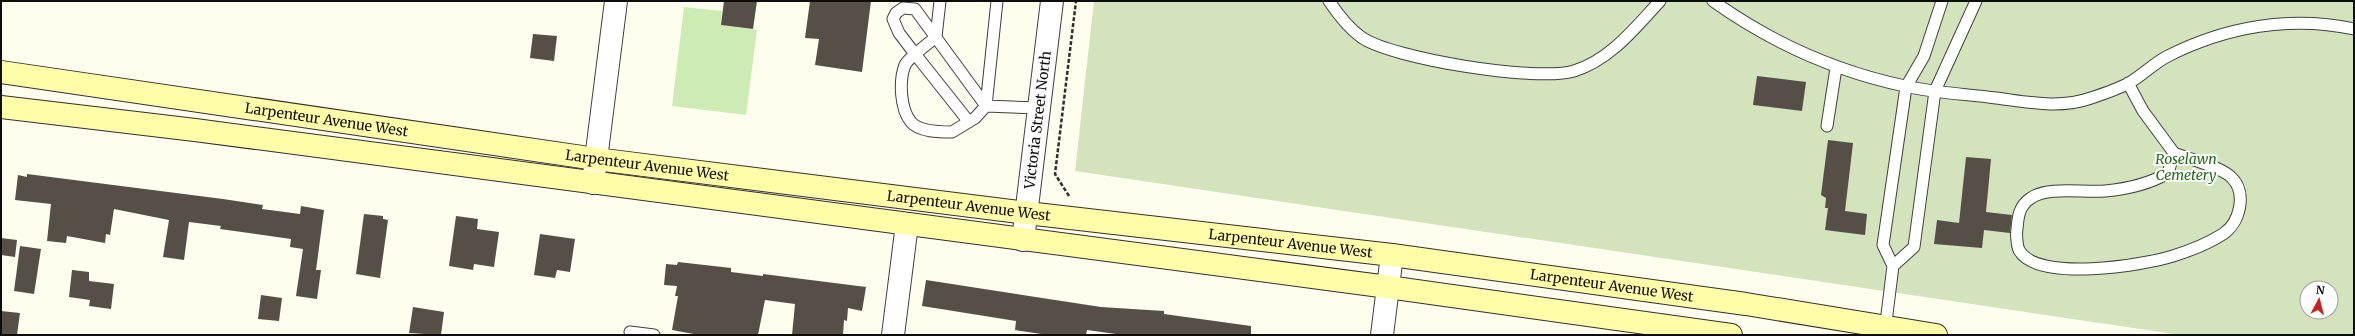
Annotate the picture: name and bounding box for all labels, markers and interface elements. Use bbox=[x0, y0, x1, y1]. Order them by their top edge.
street label: Victoria Street North bbox=[1020, 50, 1055, 191]
street label: Larpenteur Avenue West bbox=[244, 99, 410, 141]
street label: Larpenteur Avenue West bbox=[564, 146, 731, 185]
park label: Roselawn Cemetery bbox=[2155, 150, 2217, 184]
street label: Larpenteur Avenue West bbox=[886, 187, 1052, 225]
street label: Larpenteur Avenue West bbox=[1208, 225, 1374, 262]
street label: Larpenteur Avenue West bbox=[1529, 265, 1695, 306]
north arrow bbox=[2299, 280, 2339, 320]
text: N bbox=[2315, 283, 2326, 298]

